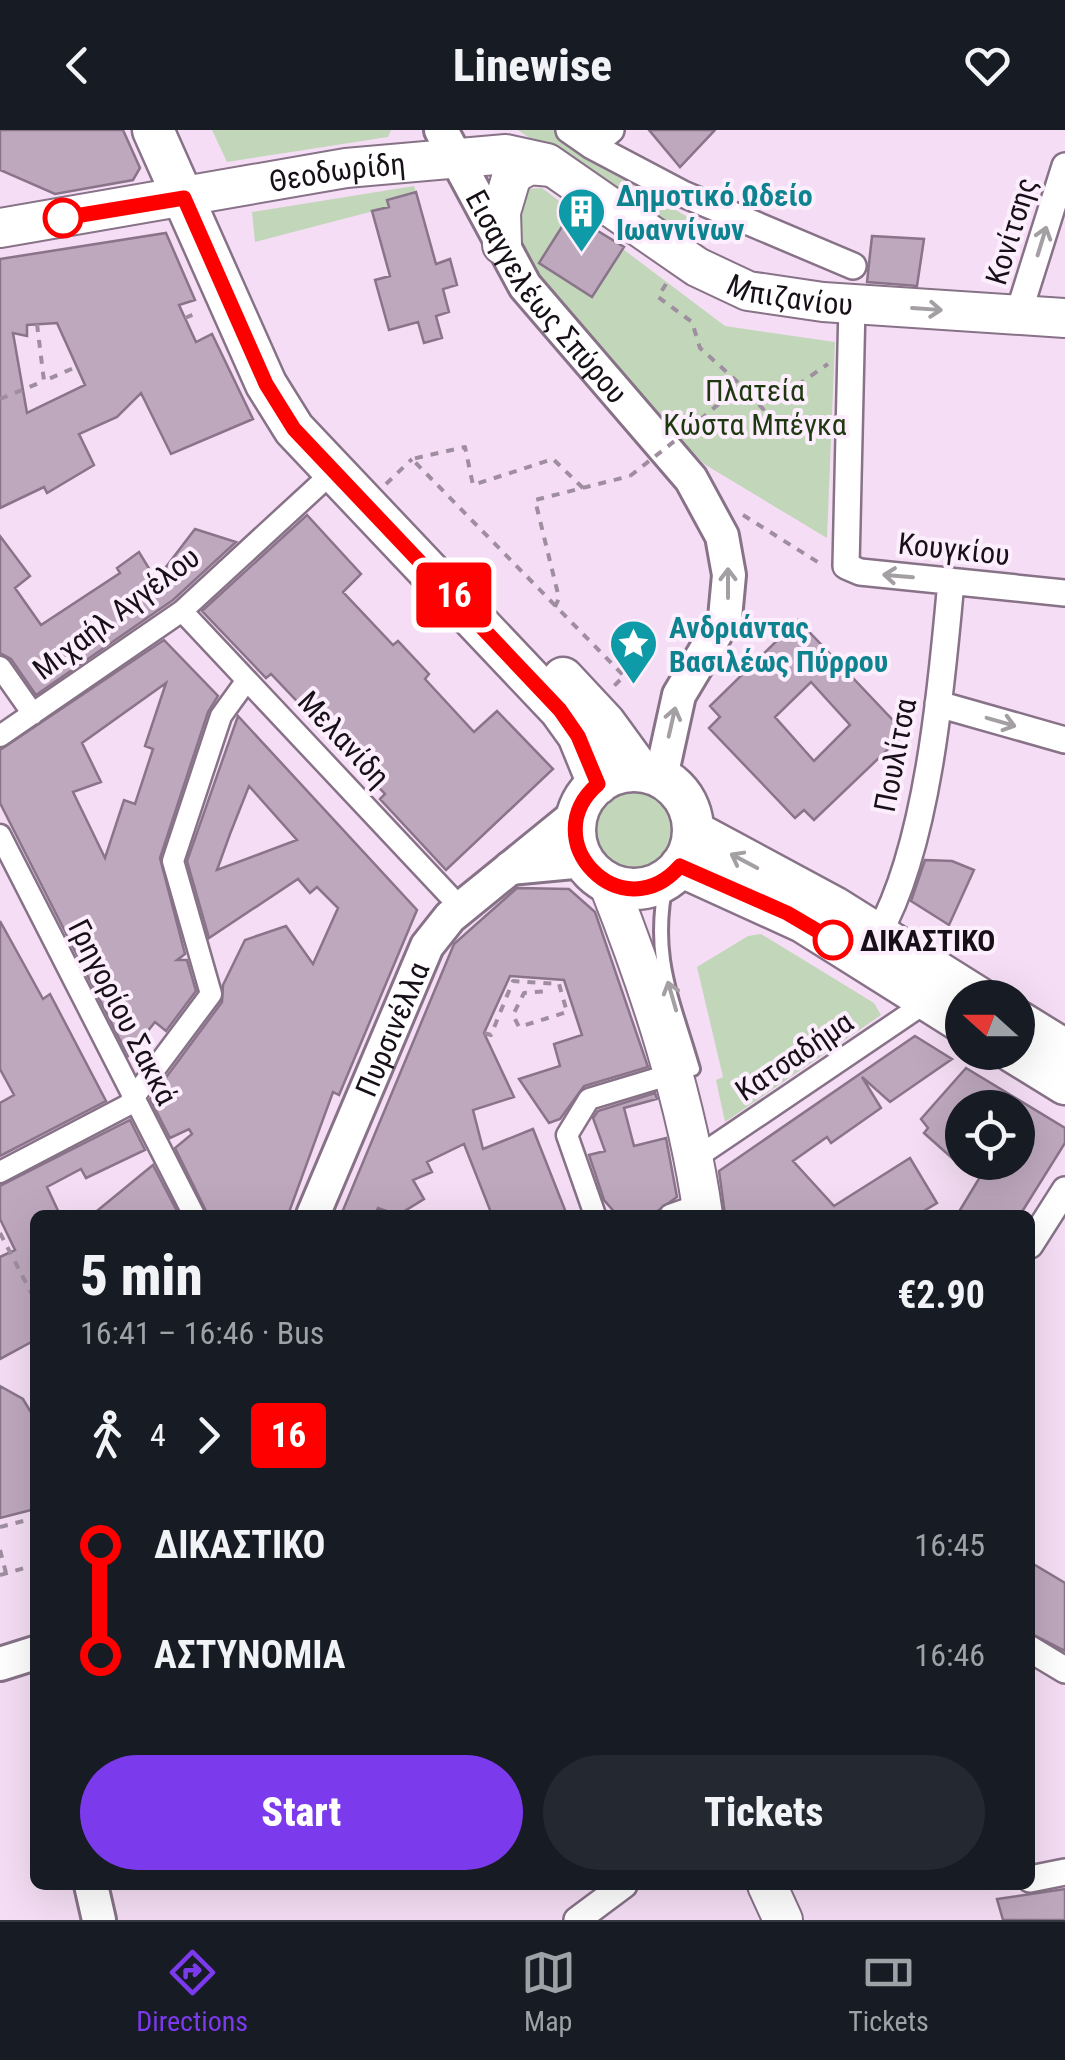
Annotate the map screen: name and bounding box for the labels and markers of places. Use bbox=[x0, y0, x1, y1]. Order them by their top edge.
place label: Δημοτικό Ωδείο Ιωαννίνων bbox=[616, 178, 813, 247]
building icon: Δημοτικό Ωδείο Ιωαννίνων bbox=[555, 186, 607, 254]
unlabelled marker bbox=[44, 199, 82, 237]
place label: Ανδριάντας Βασιλέως Πύρρου bbox=[669, 610, 888, 679]
place icon: Ανδριάντας Βασιλέως Πύρρου bbox=[608, 618, 660, 686]
marker: ΔΙΚΑΣΤΙΚΟ bbox=[814, 921, 852, 959]
place label: ΔΙΚΑΣΤΙΚΟ bbox=[860, 923, 995, 958]

